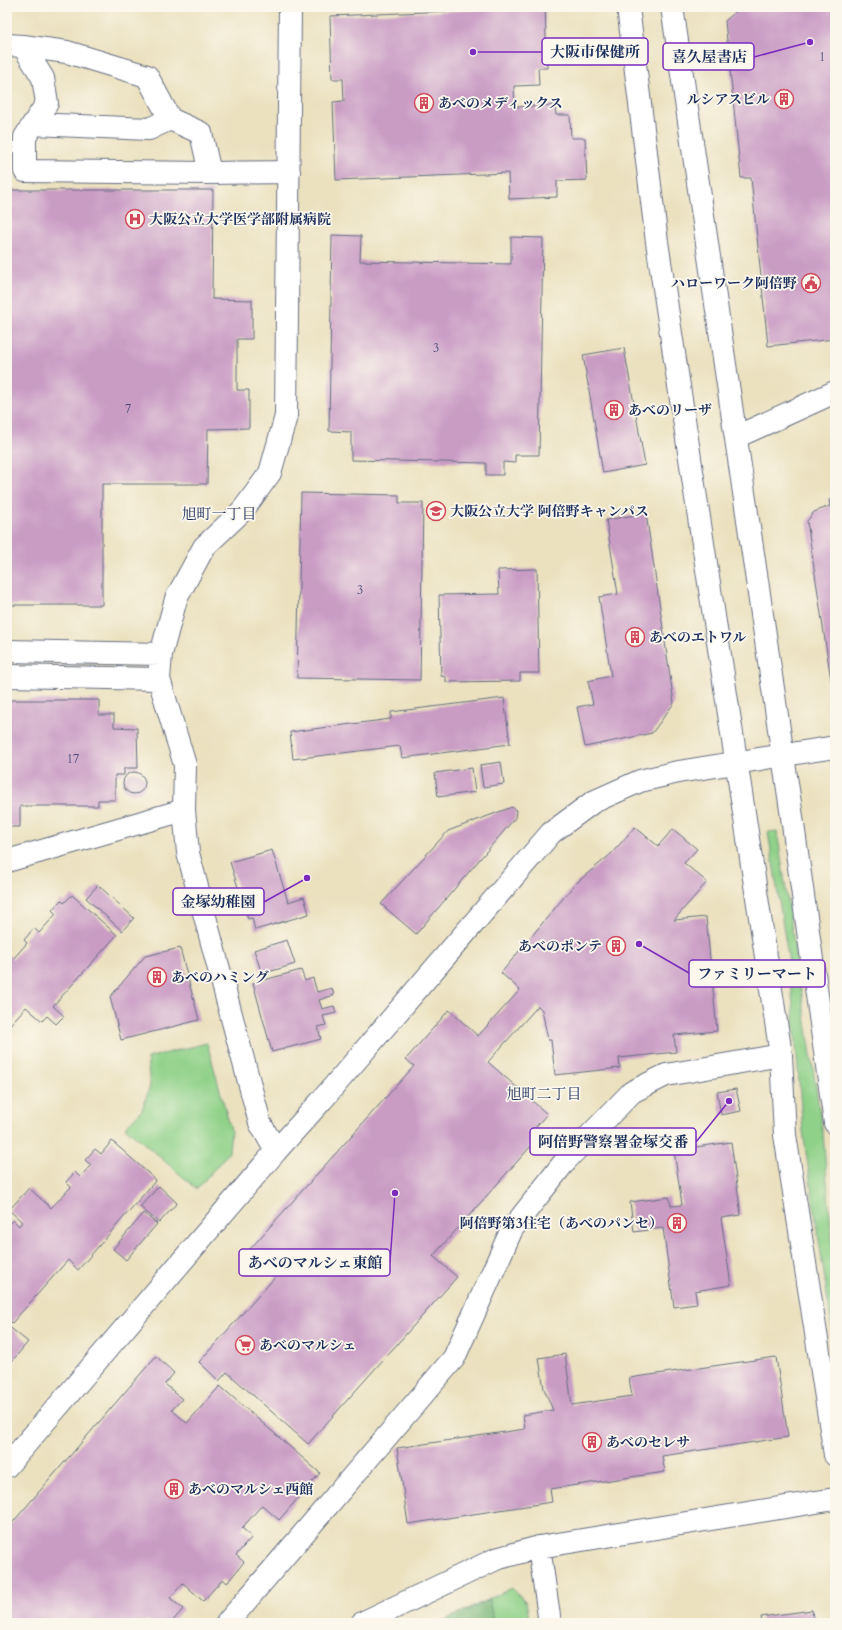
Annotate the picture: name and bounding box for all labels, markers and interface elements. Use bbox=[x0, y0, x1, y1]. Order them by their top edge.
callout: 大阪市保健所 bbox=[542, 38, 648, 65]
text: 大阪市保健所 bbox=[550, 42, 640, 62]
callout: 喜久屋書店 bbox=[663, 43, 754, 70]
text: 喜久屋書店 bbox=[671, 47, 747, 67]
house number: 1 bbox=[819, 49, 825, 65]
building icon: ルシアスビル bbox=[773, 88, 795, 110]
place label: ルシアスビル bbox=[687, 90, 770, 109]
building icon: あべのメディックス bbox=[413, 92, 435, 114]
place label: あべのメディックス bbox=[438, 94, 563, 113]
hospital icon: 大阪公立大学医学部附属病院 bbox=[124, 208, 146, 230]
place label: 大阪公立大学医学部附属病院 bbox=[149, 210, 331, 229]
public building icon: ハローワーク阿倍野 bbox=[800, 272, 822, 294]
place label: ハローワーク阿倍野 bbox=[671, 274, 797, 293]
house number: 3 bbox=[433, 340, 439, 356]
building icon: あべのリーザ bbox=[603, 399, 625, 421]
house number: 7 bbox=[125, 401, 131, 417]
place label: あべのリーザ bbox=[628, 401, 712, 420]
school or university icon: 大阪公立大学 阿倍野キャンパス bbox=[425, 500, 447, 522]
place label: 大阪公立大学 阿倍野キャンパス bbox=[450, 502, 649, 521]
district label: 旭町一丁目 bbox=[181, 504, 257, 524]
house number: 3 bbox=[357, 582, 363, 598]
building icon: あべのエトワル bbox=[624, 626, 646, 648]
place label: あべのエトワル bbox=[649, 628, 747, 647]
house number: 17 bbox=[67, 751, 79, 767]
callout: 金塚幼稚園 bbox=[173, 888, 264, 915]
text: 金塚幼稚園 bbox=[180, 892, 256, 912]
building icon: あべのポンテ bbox=[605, 935, 627, 957]
place label: あべのポンテ bbox=[518, 937, 602, 956]
callout: ファミリーマート bbox=[689, 960, 825, 987]
text: ファミリーマート bbox=[697, 964, 817, 984]
building icon: あべのハミング bbox=[146, 966, 168, 988]
place label: あべのハミング bbox=[171, 968, 269, 987]
district label: 旭町二丁目 bbox=[506, 1084, 582, 1104]
callout: 阿倍野警察署金塚交番 bbox=[530, 1128, 696, 1155]
text: 阿倍野警察署金塚交番 bbox=[538, 1132, 689, 1152]
building icon: 阿倍野第3住宅（あべのパンセ） bbox=[666, 1212, 688, 1234]
place label: 阿倍野第3住宅（あべのパンセ） bbox=[460, 1214, 663, 1233]
callout: あべのマルシェ東館 bbox=[239, 1249, 390, 1276]
text: あべのマルシェ東館 bbox=[248, 1253, 382, 1273]
supermarket icon: あべのマルシェ bbox=[234, 1334, 256, 1356]
place label: あべのマルシェ bbox=[259, 1336, 356, 1355]
building icon: あべのセレサ bbox=[581, 1431, 603, 1453]
place label: あべのセレサ bbox=[606, 1433, 690, 1452]
building icon: あべのマルシェ西館 bbox=[163, 1478, 185, 1500]
place label: あべのマルシェ西館 bbox=[188, 1480, 313, 1499]

